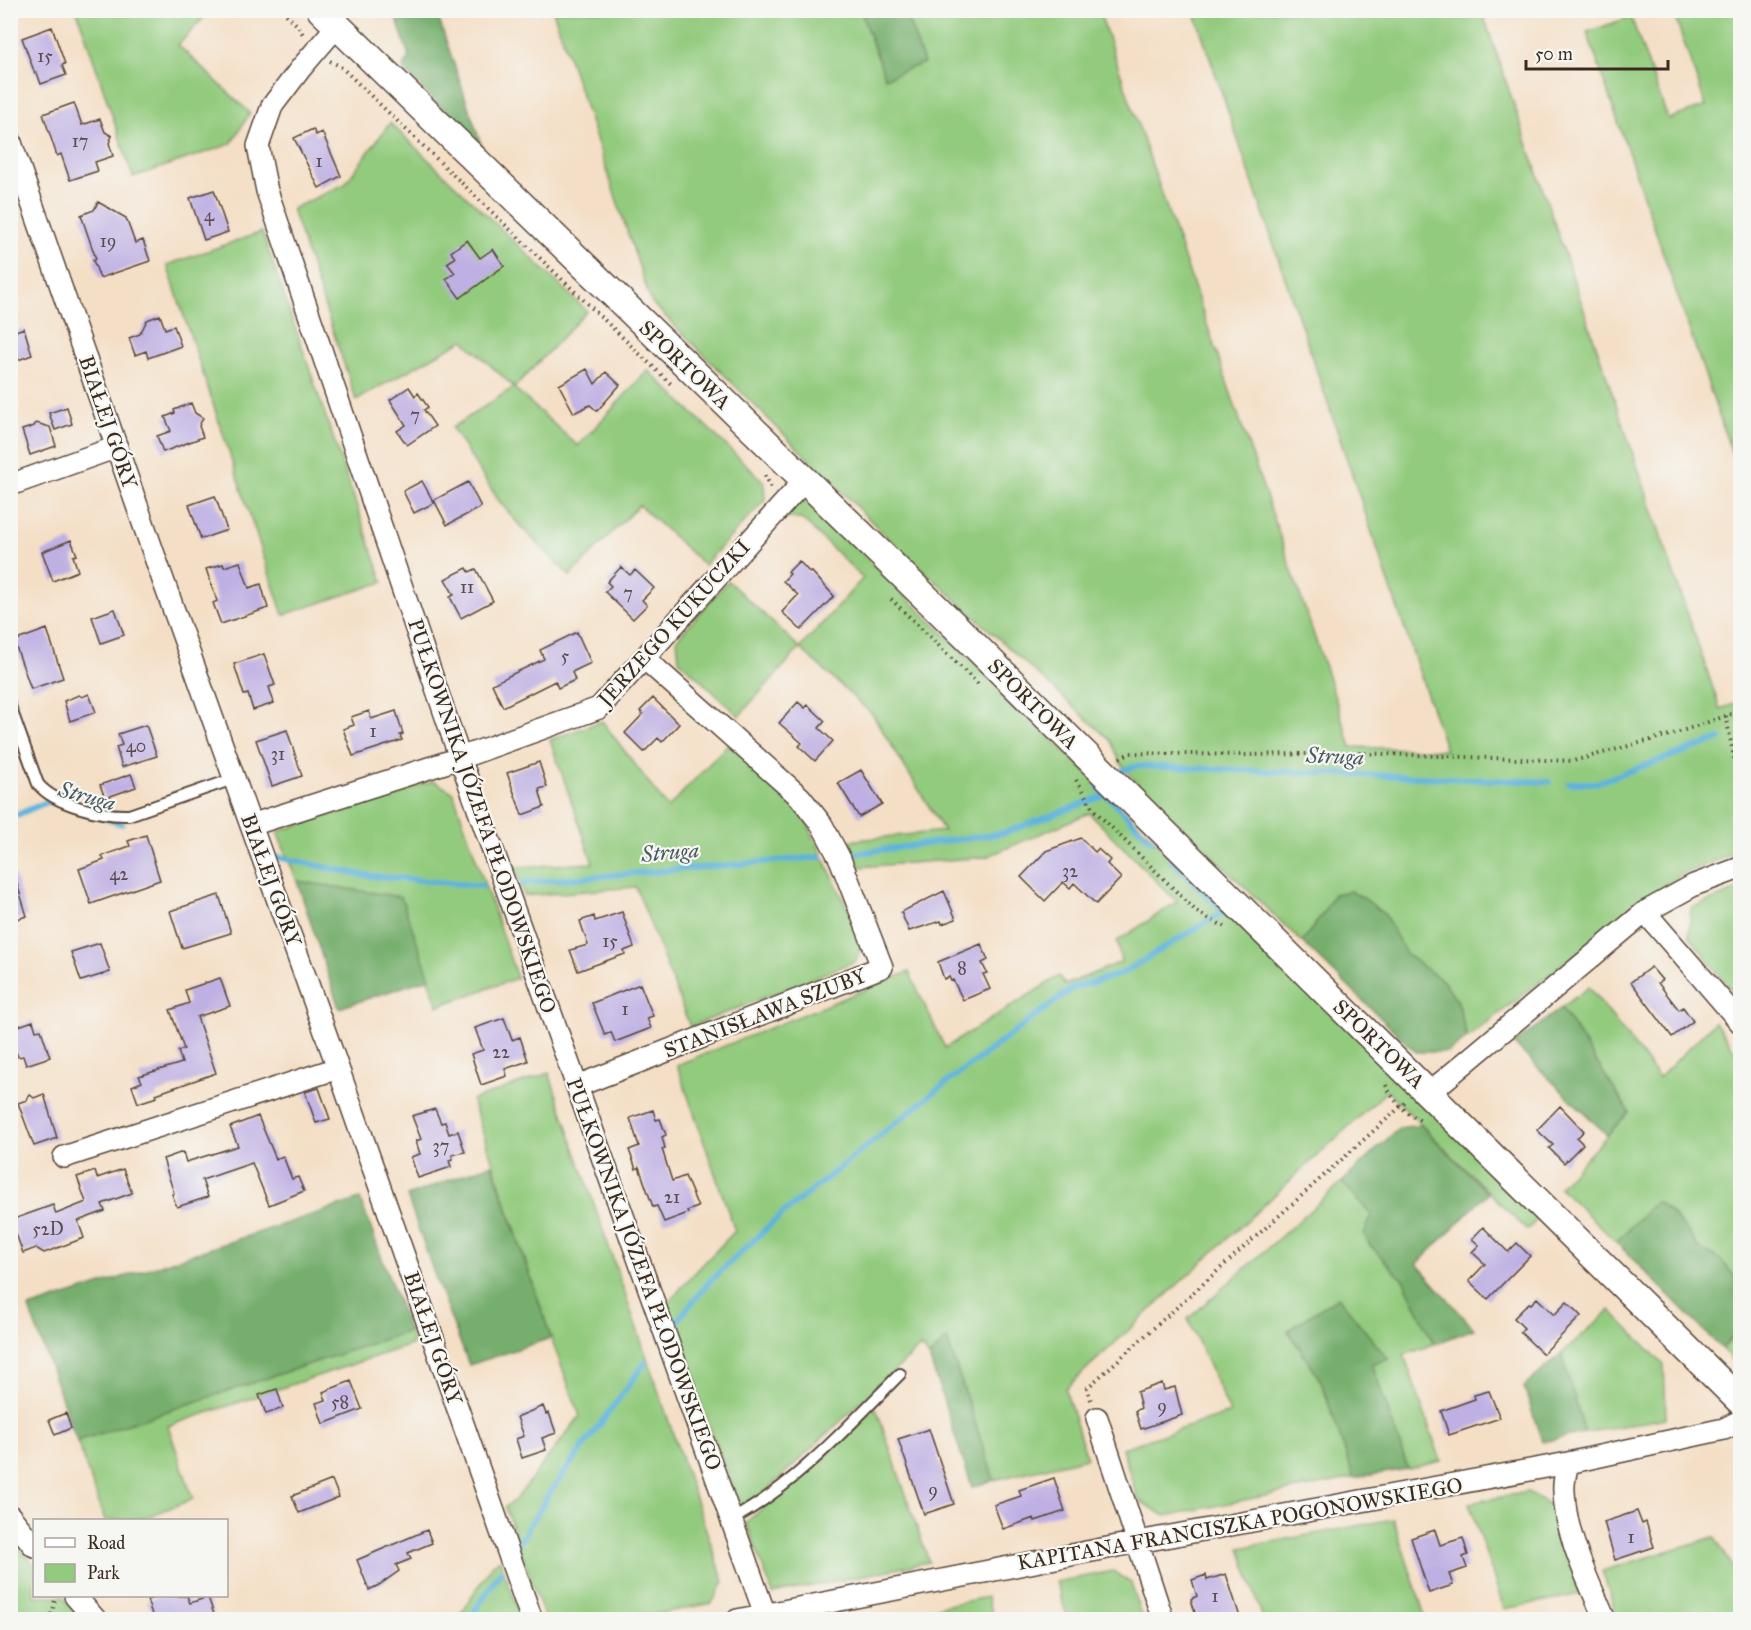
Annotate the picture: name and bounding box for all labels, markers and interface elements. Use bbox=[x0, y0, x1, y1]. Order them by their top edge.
scale bar bbox=[1526, 33, 1668, 71]
text: 50 m bbox=[1535, 43, 1573, 65]
house number: 15 bbox=[37, 45, 53, 67]
house number: 17 bbox=[72, 130, 88, 152]
house number: 1 bbox=[315, 150, 323, 172]
house number: 4 bbox=[204, 204, 215, 226]
house number: 19 bbox=[100, 230, 116, 252]
street label: SPORTOWA bbox=[634, 315, 736, 415]
street label: BIAŁEJ GÓRY bbox=[73, 352, 144, 493]
house number: 7 bbox=[410, 404, 420, 426]
street label: JERZEGO KUKUCZKI bbox=[591, 534, 756, 713]
house number: 11 bbox=[460, 576, 474, 598]
house number: 7 bbox=[623, 582, 633, 604]
street label: PUŁKOWNIKA JÓZEFA PŁODOWSKIEGO bbox=[402, 615, 563, 1017]
house number: 5 bbox=[561, 645, 570, 667]
street label: SPORTOWA bbox=[982, 653, 1084, 755]
house number: 1 bbox=[369, 720, 377, 742]
house number: 40 bbox=[126, 735, 146, 757]
water label: Struga bbox=[1304, 741, 1365, 771]
house number: 31 bbox=[271, 743, 285, 765]
water label: Struga bbox=[54, 775, 119, 817]
street label: BIAŁEJ GÓRY bbox=[235, 810, 308, 950]
water label: Struga bbox=[639, 836, 700, 868]
house number: 32 bbox=[1062, 860, 1078, 882]
house number: 42 bbox=[110, 863, 129, 885]
house number: 15 bbox=[602, 930, 618, 952]
house number: 8 bbox=[957, 957, 967, 979]
street label: STANISŁAWA SZUBY bbox=[660, 962, 870, 1064]
street label: SPORTOWA bbox=[1328, 994, 1430, 1094]
house number: 1 bbox=[621, 998, 629, 1020]
house number: 22 bbox=[492, 1041, 510, 1063]
street label: PUŁKOWNIKA JÓZEFA PŁODOWSKIEGO bbox=[561, 1074, 728, 1474]
house number: 37 bbox=[433, 1135, 449, 1157]
house number: 21 bbox=[664, 1186, 680, 1208]
house number: 52D bbox=[32, 1218, 64, 1240]
street label: BIAŁEJ GÓRY bbox=[398, 1268, 469, 1409]
house number: 58 bbox=[331, 1391, 349, 1413]
house number: 9 bbox=[1157, 1395, 1167, 1417]
street label: KAPITANA FRANCISZKA POGONOWSKIEGO bbox=[1015, 1472, 1465, 1576]
house number: 9 bbox=[928, 1479, 938, 1501]
legend bbox=[33, 1519, 228, 1597]
house number: 1 bbox=[1627, 1526, 1635, 1548]
text: Road bbox=[87, 1532, 125, 1554]
text: Park bbox=[87, 1562, 120, 1584]
house number: 1 bbox=[1211, 1585, 1219, 1607]

